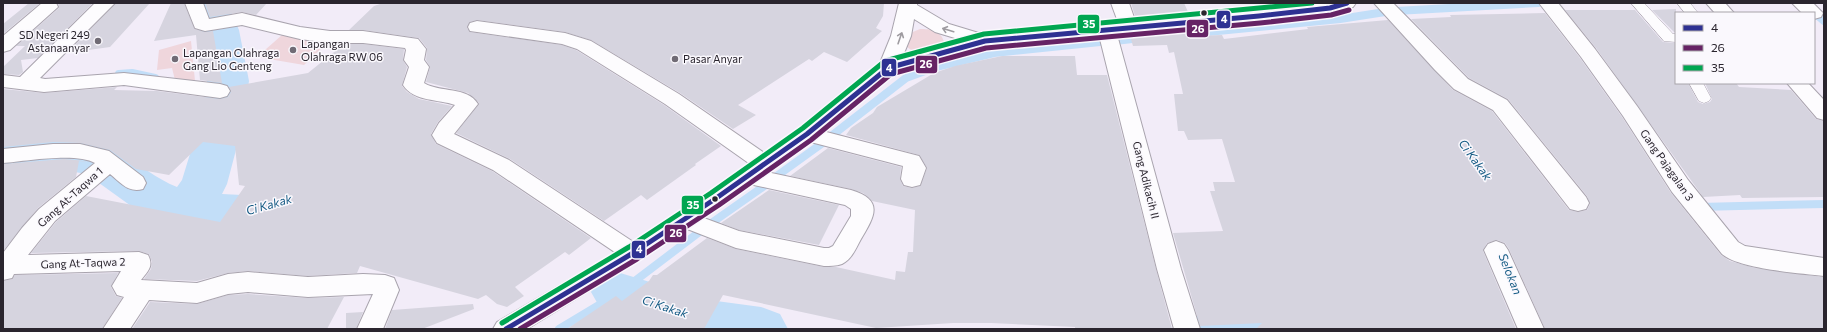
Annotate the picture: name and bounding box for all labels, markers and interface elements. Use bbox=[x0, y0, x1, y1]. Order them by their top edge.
unlabelled marker bbox=[1199, 8, 1209, 18]
line badge: 4 bbox=[1216, 10, 1231, 29]
text: 4 bbox=[1221, 12, 1228, 25]
legend bbox=[1675, 12, 1815, 84]
line badge: 35 bbox=[1077, 14, 1100, 34]
text: 35 bbox=[1083, 17, 1095, 30]
line badge: 26 bbox=[1186, 19, 1209, 38]
text: 4 bbox=[1711, 20, 1718, 34]
text: 26 bbox=[1192, 22, 1205, 35]
one-way arrow bbox=[942, 26, 955, 33]
place label: SD Negeri 249 Astanaanyar bbox=[19, 28, 91, 54]
one-way arrow bbox=[897, 32, 904, 45]
marker: SD Negeri 249 Astanaanyar bbox=[93, 36, 103, 46]
place label: Lapangan Olahraga RW 06 bbox=[301, 37, 383, 63]
text: 26 bbox=[1711, 40, 1725, 54]
marker: Lapangan Olahraga RW 06 bbox=[288, 45, 298, 55]
place label: Lapangan Olahraga Gang Lio Genteng bbox=[183, 46, 279, 72]
place label: Pasar Anyar bbox=[683, 52, 743, 65]
marker: Lapangan Olahraga Gang Lio Genteng bbox=[170, 54, 180, 64]
marker: Pasar Anyar bbox=[670, 54, 680, 64]
line badge: 26 bbox=[915, 55, 938, 74]
text: 26 bbox=[920, 57, 933, 70]
line badge: 4 bbox=[881, 58, 897, 77]
text: 35 bbox=[1711, 60, 1725, 74]
text: 4 bbox=[886, 61, 893, 74]
street label: Gang Pajagalan 3 bbox=[1638, 126, 1697, 203]
water label: Ci Kakak bbox=[1456, 136, 1496, 183]
street label: Gang Adikacih II bbox=[1131, 140, 1162, 220]
street label: Gang At-Taqwa 1 bbox=[34, 164, 105, 229]
water label: Ci Kakak bbox=[244, 191, 294, 217]
unlabelled marker bbox=[710, 194, 720, 204]
line badge: 35 bbox=[681, 195, 704, 215]
text: 35 bbox=[687, 198, 699, 211]
line badge: 26 bbox=[664, 224, 687, 243]
text: 26 bbox=[670, 226, 683, 239]
line badge: 4 bbox=[631, 240, 646, 259]
text: 4 bbox=[636, 242, 643, 255]
water label: Selokan bbox=[1496, 251, 1526, 296]
street label: Gang At-Taqwa 2 bbox=[40, 255, 126, 270]
water label: Ci Kakak bbox=[641, 292, 690, 320]

